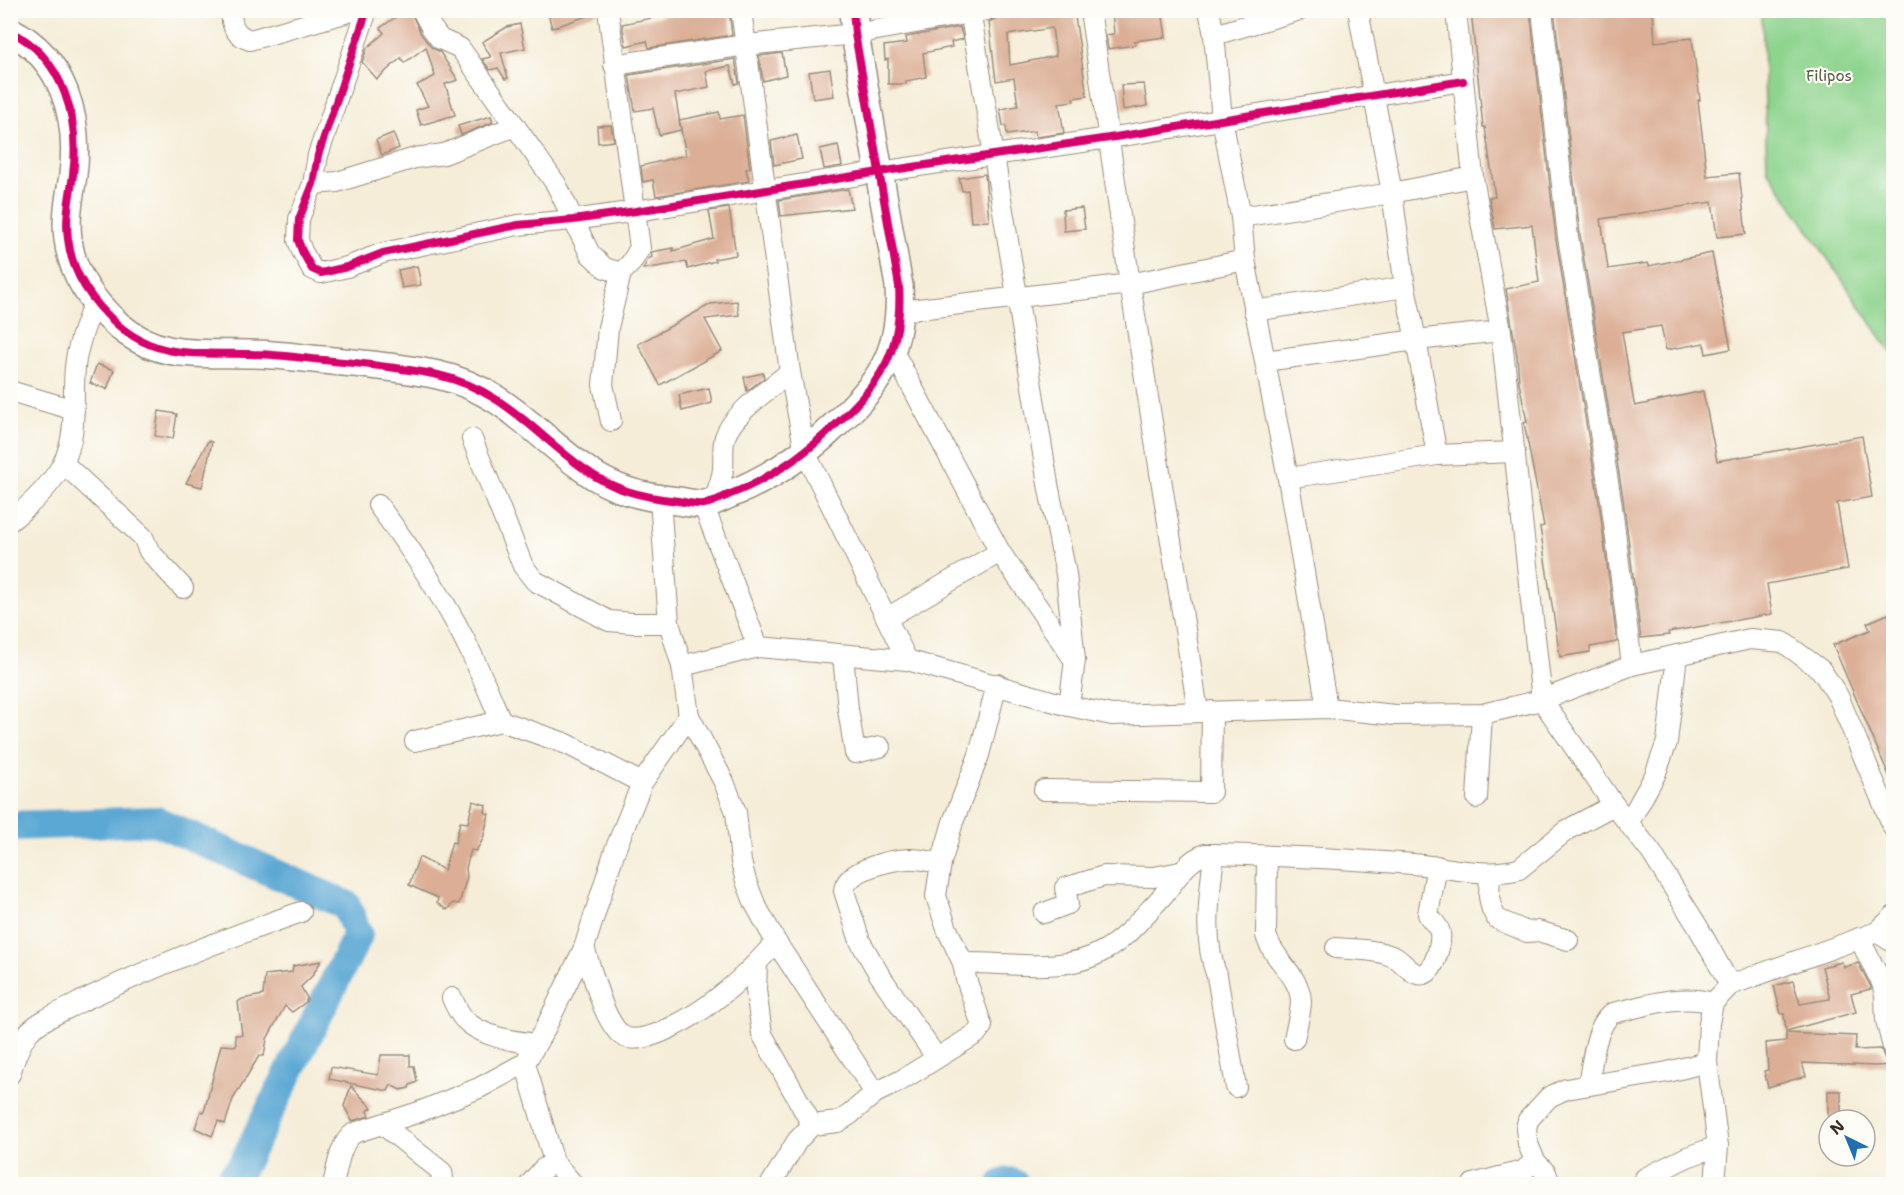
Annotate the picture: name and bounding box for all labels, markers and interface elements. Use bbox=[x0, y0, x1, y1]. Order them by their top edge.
park label: Filipos bbox=[1806, 66, 1852, 86]
north arrow bbox=[1817, 1108, 1877, 1168]
text: N bbox=[1825, 1115, 1849, 1139]

